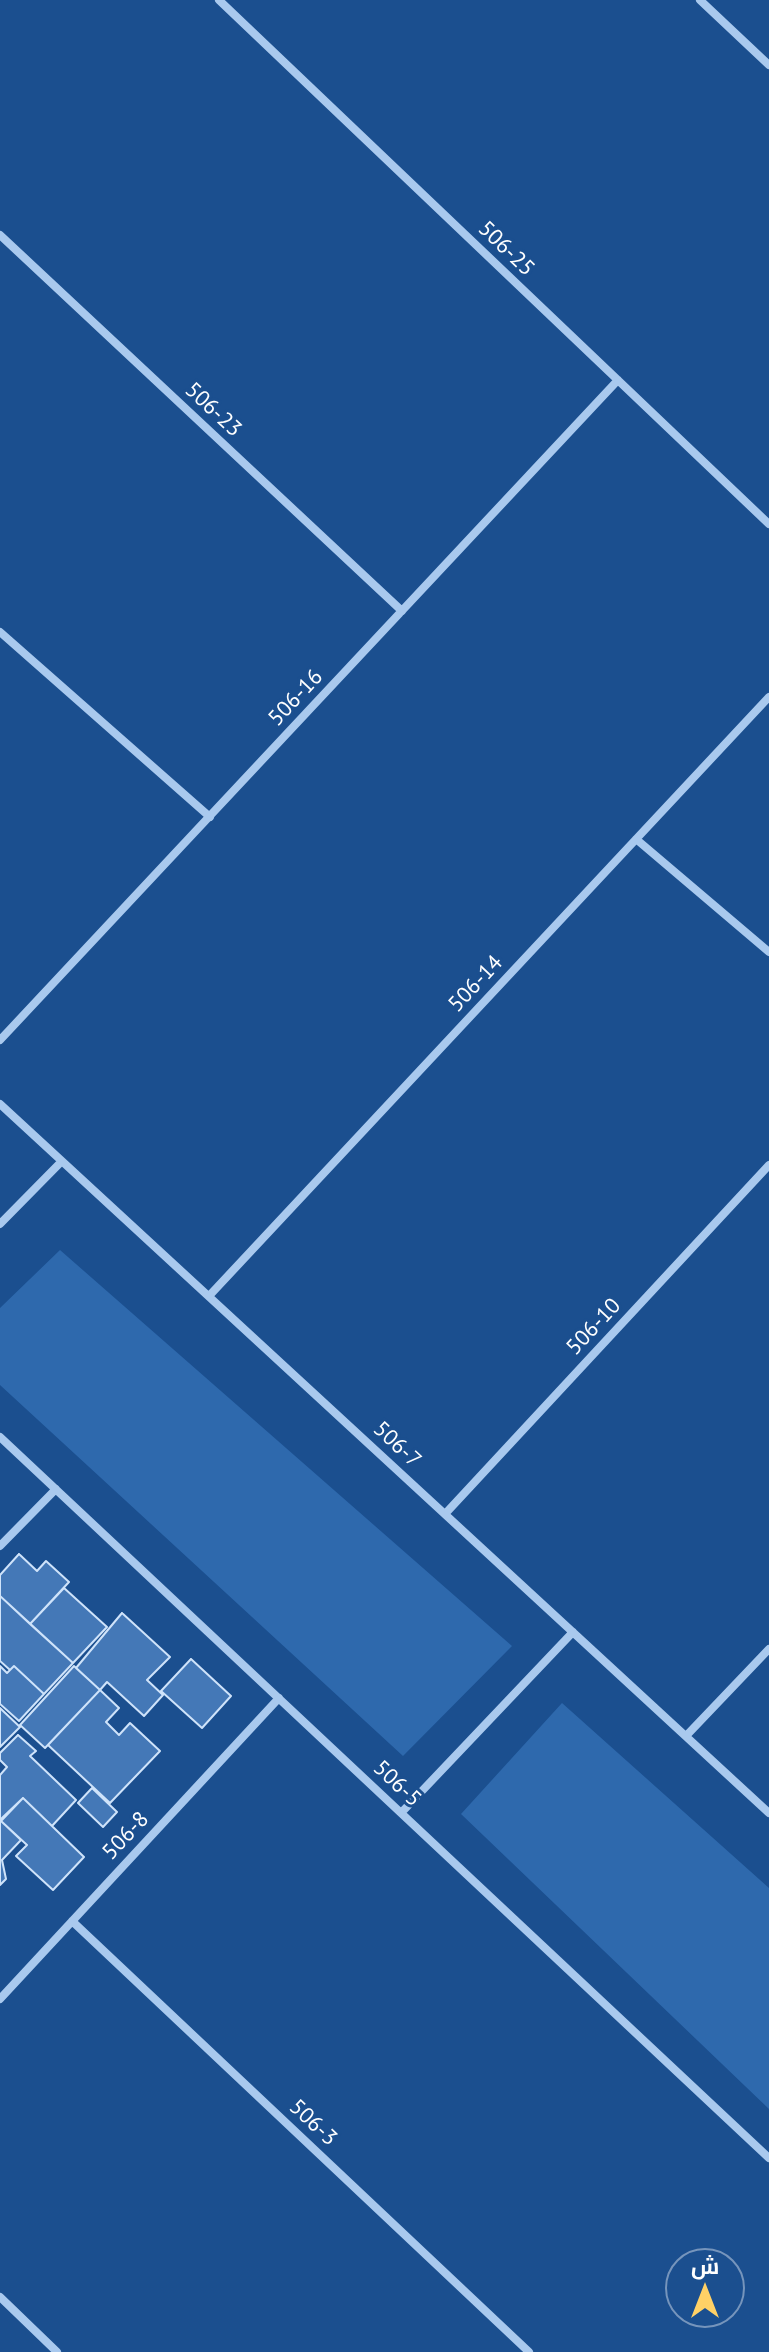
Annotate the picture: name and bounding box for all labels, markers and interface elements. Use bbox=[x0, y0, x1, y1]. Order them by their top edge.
street label: 506-25 bbox=[472, 216, 540, 282]
street label: 506-23 bbox=[179, 377, 247, 443]
street label: 506-16 bbox=[263, 664, 329, 732]
street label: 506-14 bbox=[443, 950, 509, 1018]
street label: 506-10 bbox=[561, 1293, 627, 1361]
street label: 506-7 bbox=[368, 1416, 426, 1474]
street label: 506-5 bbox=[368, 1755, 426, 1813]
street label: 506-8 bbox=[97, 1807, 155, 1865]
street label: 506-3 bbox=[284, 2094, 342, 2152]
north arrow bbox=[665, 2248, 745, 2328]
text: ش bbox=[691, 2252, 719, 2280]

